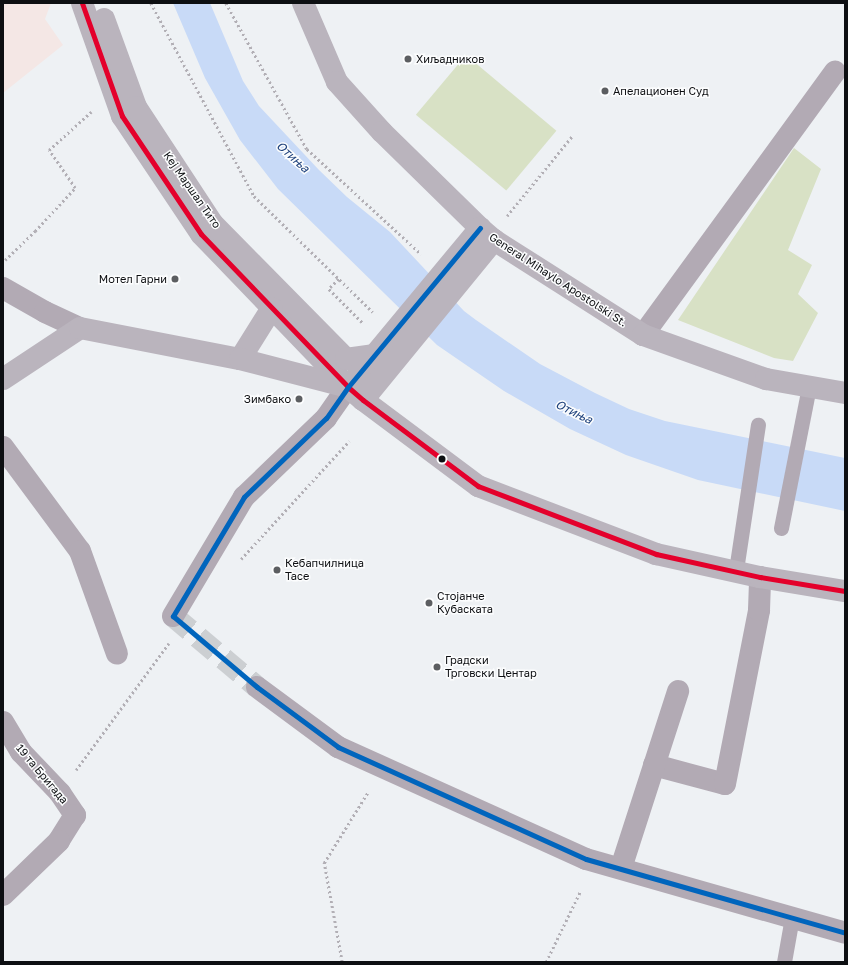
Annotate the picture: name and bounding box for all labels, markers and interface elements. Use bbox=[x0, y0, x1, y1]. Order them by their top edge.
place label: Хиљадников bbox=[416, 52, 484, 66]
marker: Хиљадников bbox=[403, 54, 413, 64]
place label: Апелационен Суд bbox=[613, 84, 709, 98]
marker: Апелационен Суд bbox=[600, 86, 610, 96]
water label: Отиња bbox=[274, 138, 312, 176]
street label: Кеј Маршал Тито bbox=[161, 149, 223, 231]
street label: General Mihaylo Apostolski St. bbox=[487, 230, 629, 330]
place label: Мотел Гарни bbox=[99, 272, 167, 286]
marker: Мотел Гарни bbox=[170, 274, 180, 284]
place label: Зимбако bbox=[244, 392, 291, 406]
marker: Зимбако bbox=[294, 394, 304, 404]
water label: Отиња bbox=[553, 397, 595, 427]
unlabelled marker bbox=[437, 454, 447, 464]
place label: Кебапчилница Тасе bbox=[285, 557, 364, 583]
marker: Кебапчилница Тасе bbox=[272, 565, 282, 575]
place label: Стојанче Кубаската bbox=[437, 590, 493, 616]
marker: Стојанче Кубаската bbox=[424, 598, 434, 608]
place label: Градски Трговски Центар bbox=[445, 654, 537, 680]
marker: Градски Трговски Центар bbox=[432, 662, 442, 672]
street label: 19 та Бригада bbox=[13, 742, 71, 806]

